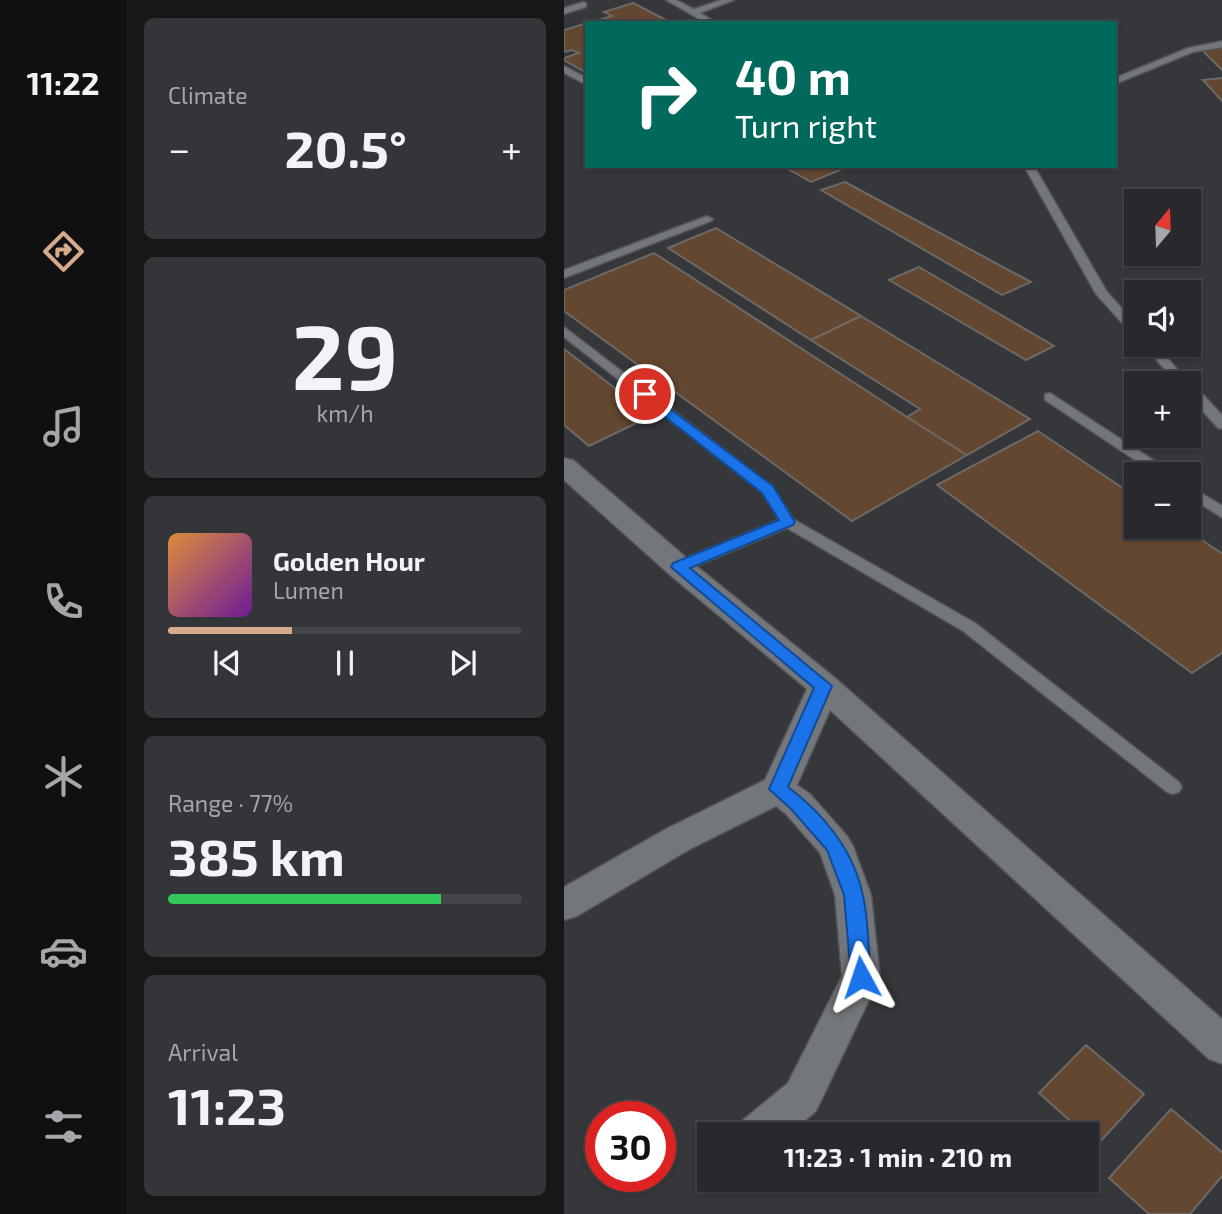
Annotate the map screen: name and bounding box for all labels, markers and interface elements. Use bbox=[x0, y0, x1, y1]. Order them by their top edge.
text: 40 m bbox=[735, 46, 851, 105]
icon: right bbox=[620, 49, 711, 140]
text: 11:22 bbox=[26, 63, 100, 101]
text: Climate bbox=[168, 81, 248, 109]
text: Turn right bbox=[735, 106, 877, 144]
text: 20.5° bbox=[284, 116, 407, 178]
text: − bbox=[168, 125, 190, 171]
text: + bbox=[501, 125, 522, 171]
north arrow bbox=[1124, 189, 1201, 266]
map controls bbox=[1124, 189, 1201, 539]
icon: directions bbox=[39, 227, 88, 276]
button: sound bbox=[1124, 280, 1201, 357]
text: 29 bbox=[292, 299, 398, 408]
pin bbox=[615, 364, 675, 424]
button: + bbox=[1124, 371, 1201, 448]
icon: arrive bbox=[626, 375, 664, 413]
text: km/h bbox=[316, 399, 374, 427]
icon: music bbox=[39, 402, 88, 451]
button: − bbox=[1124, 462, 1201, 539]
text: Golden Hour bbox=[273, 545, 425, 576]
text: Lumen bbox=[273, 576, 344, 604]
icon: phone bbox=[39, 577, 88, 626]
icon: previous bbox=[208, 644, 246, 682]
icon: pause bbox=[326, 644, 364, 682]
icon: next bbox=[444, 644, 482, 682]
icon: climate bbox=[39, 752, 88, 801]
text: Range · 77% bbox=[168, 789, 293, 817]
text: 385 km bbox=[168, 824, 345, 886]
icon: car bbox=[39, 927, 88, 976]
position arrow bbox=[824, 940, 898, 1014]
text: Arrival bbox=[168, 1038, 238, 1066]
text: 11:23 bbox=[168, 1073, 286, 1135]
speed limit sign: 30 bbox=[585, 1101, 676, 1192]
icon: filters bbox=[39, 1102, 88, 1151]
text: 11:23 · 1 min · 210 m bbox=[784, 1141, 1012, 1172]

